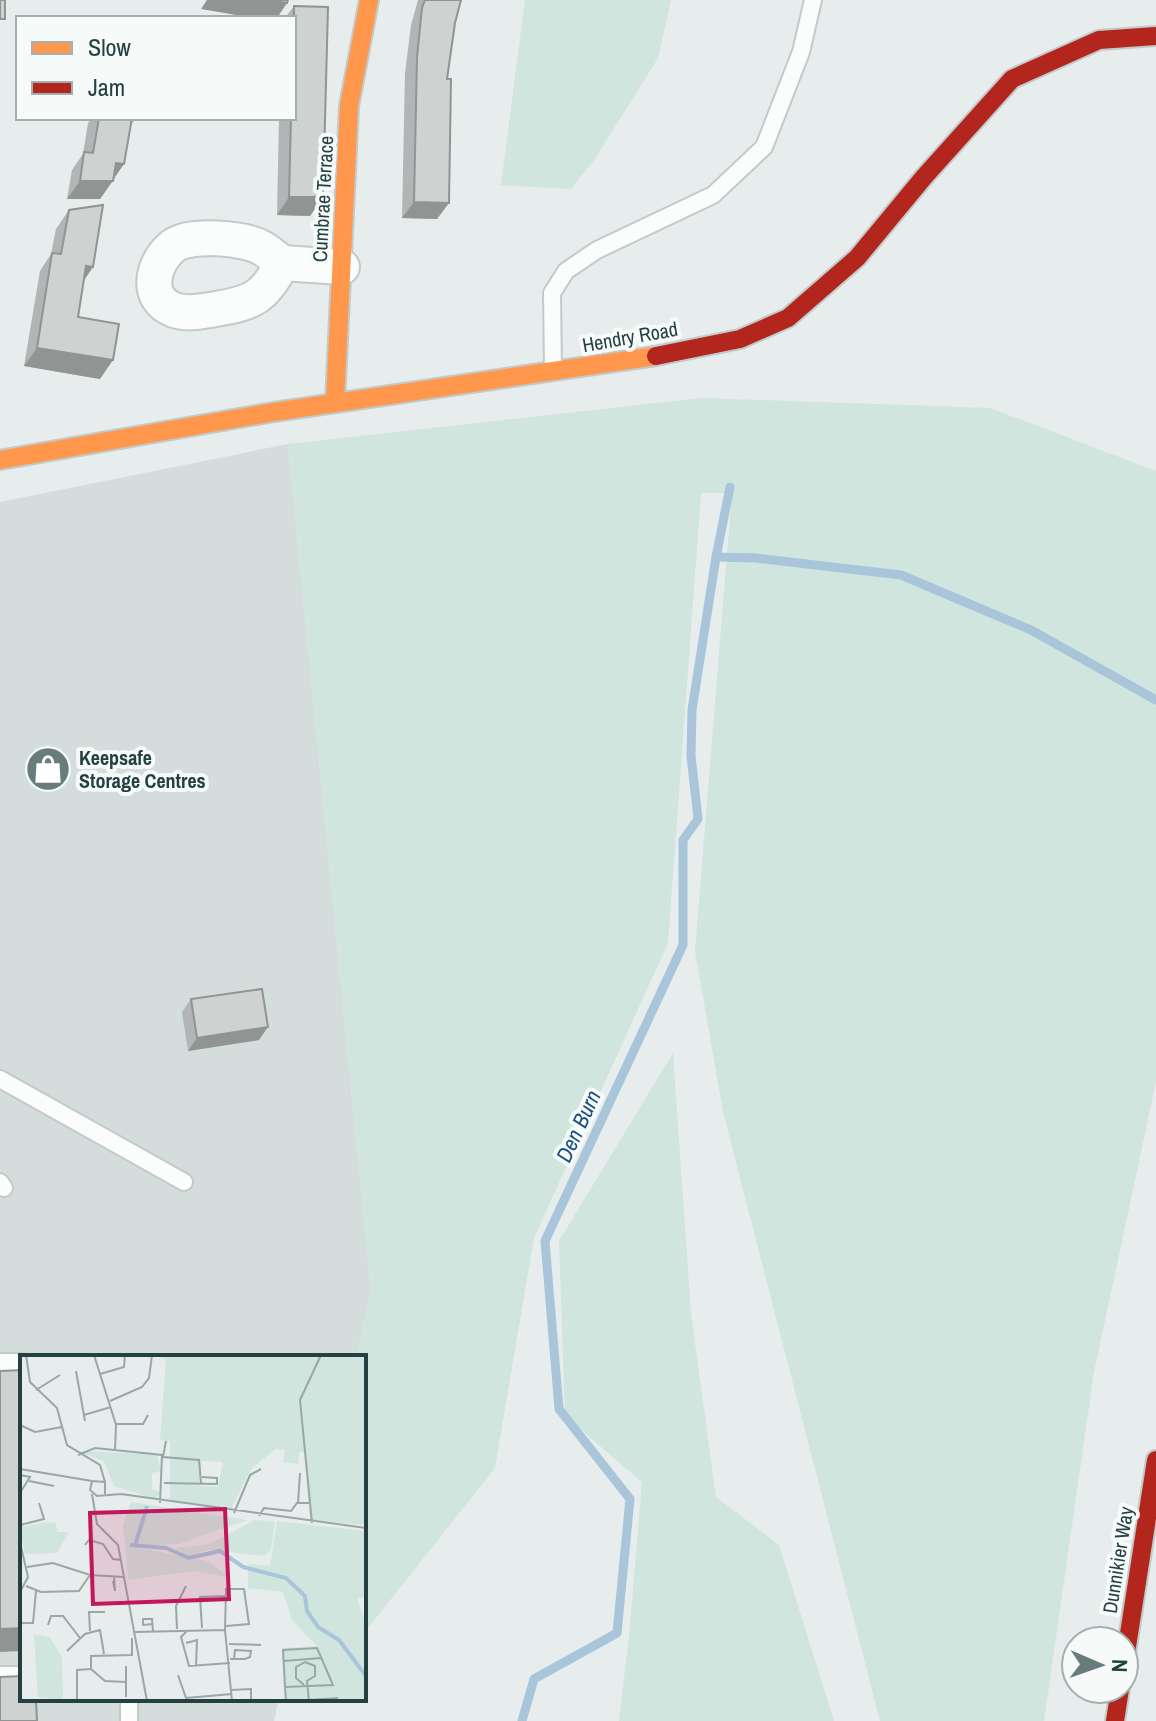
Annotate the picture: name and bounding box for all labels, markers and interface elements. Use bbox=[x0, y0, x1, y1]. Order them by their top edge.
legend bbox=[16, 16, 296, 120]
text: Slow bbox=[88, 31, 131, 63]
text: Jam bbox=[88, 71, 125, 103]
street label: Cumbrae Terrace bbox=[306, 135, 339, 263]
street label: Hendry Road bbox=[580, 315, 680, 358]
place label: Keepsafe Storage Centres bbox=[79, 744, 206, 794]
shop icon: Keepsafe Storage Centres bbox=[24, 745, 72, 793]
water label: Den Burn bbox=[548, 1085, 608, 1167]
inset map bbox=[20, 1355, 366, 1701]
street label: Dunnikier Way bbox=[1096, 1504, 1139, 1615]
north arrow bbox=[1060, 1625, 1140, 1705]
text: N bbox=[1105, 1659, 1135, 1673]

